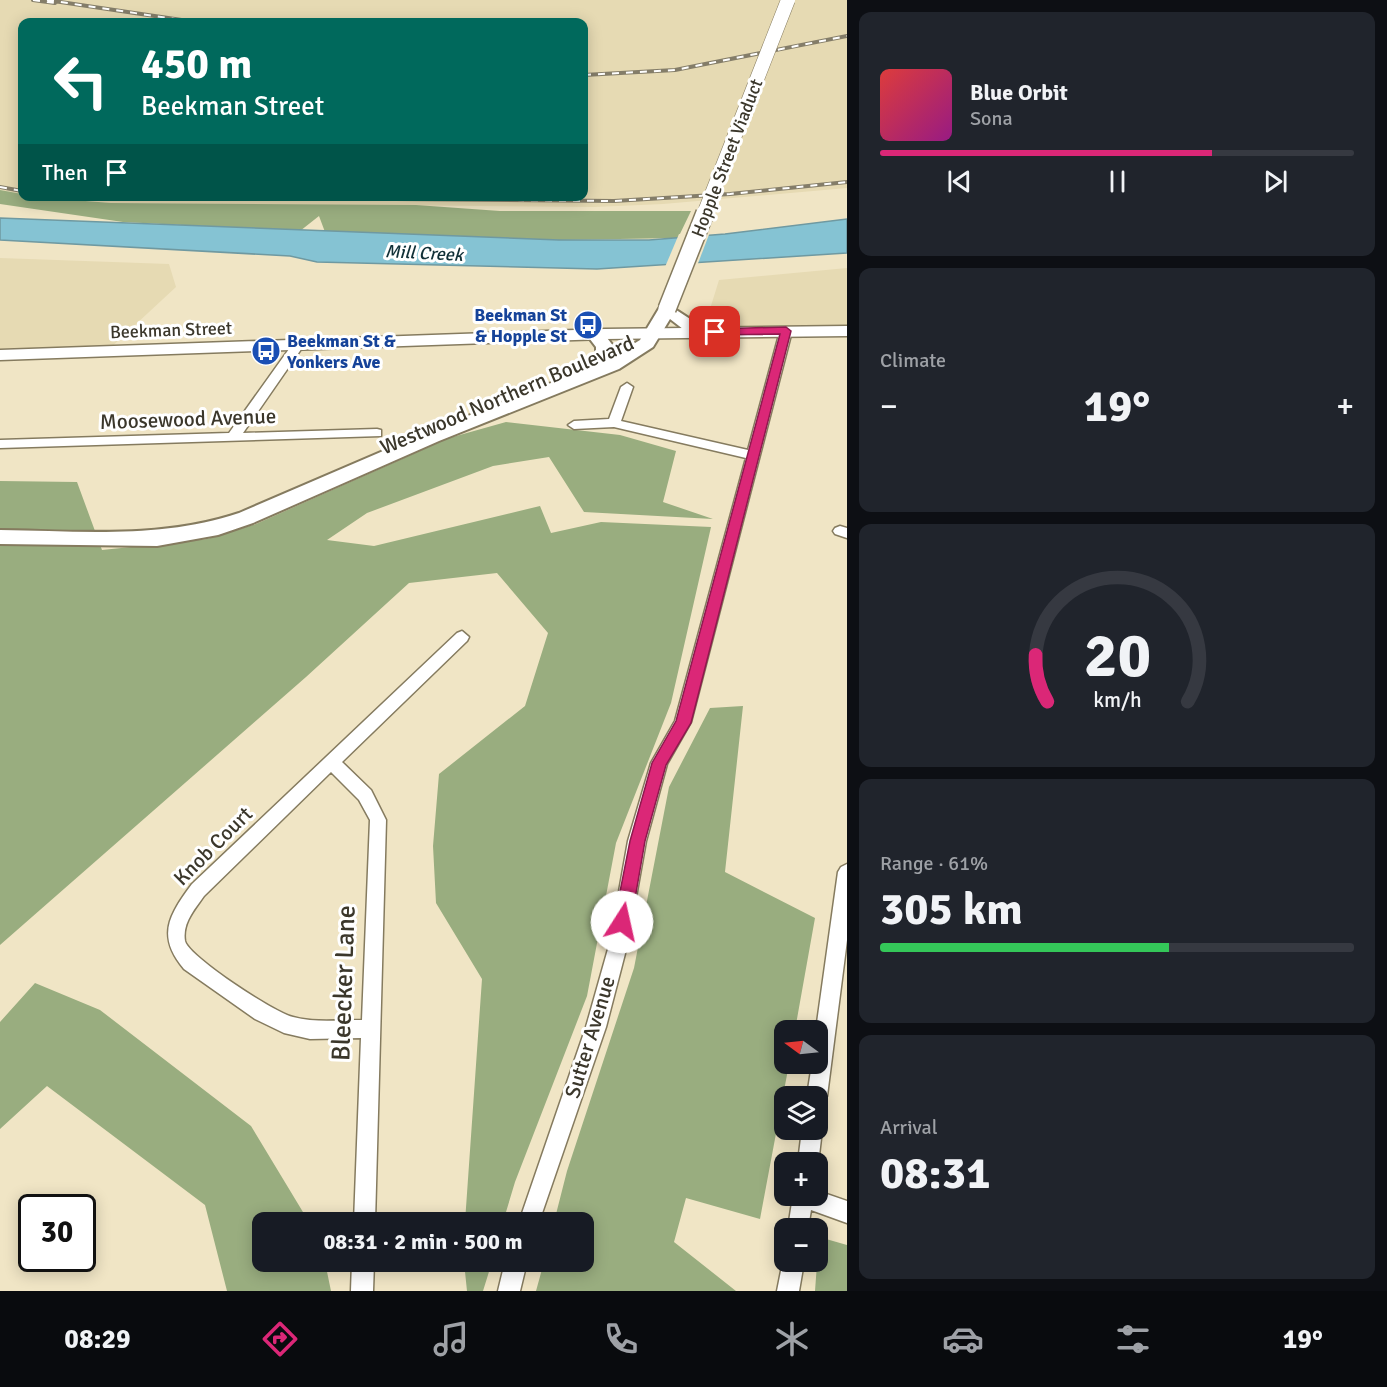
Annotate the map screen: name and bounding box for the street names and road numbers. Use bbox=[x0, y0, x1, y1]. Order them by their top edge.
street label: Hopple Street Viaduct bbox=[687, 76, 767, 240]
street label: Beekman Street bbox=[110, 317, 232, 343]
street label: Westwood Northern Boulevard bbox=[376, 330, 638, 460]
street label: Moosewood Avenue bbox=[99, 403, 277, 435]
street label: Knob Court bbox=[168, 801, 258, 891]
street label: Bleecker Lane bbox=[325, 905, 363, 1061]
street label: Sutter Avenue bbox=[559, 973, 621, 1101]

